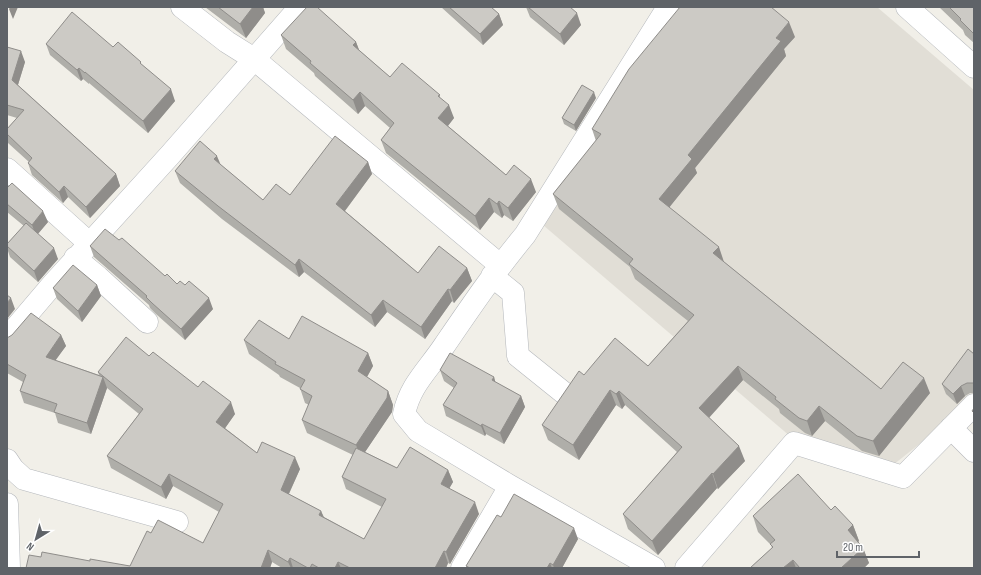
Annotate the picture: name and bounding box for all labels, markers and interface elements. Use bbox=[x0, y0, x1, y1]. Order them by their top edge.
north arrow bbox=[16, 519, 56, 559]
scale bar bbox=[837, 533, 919, 559]
text: N bbox=[24, 540, 37, 554]
text: 20 m bbox=[843, 540, 863, 555]

